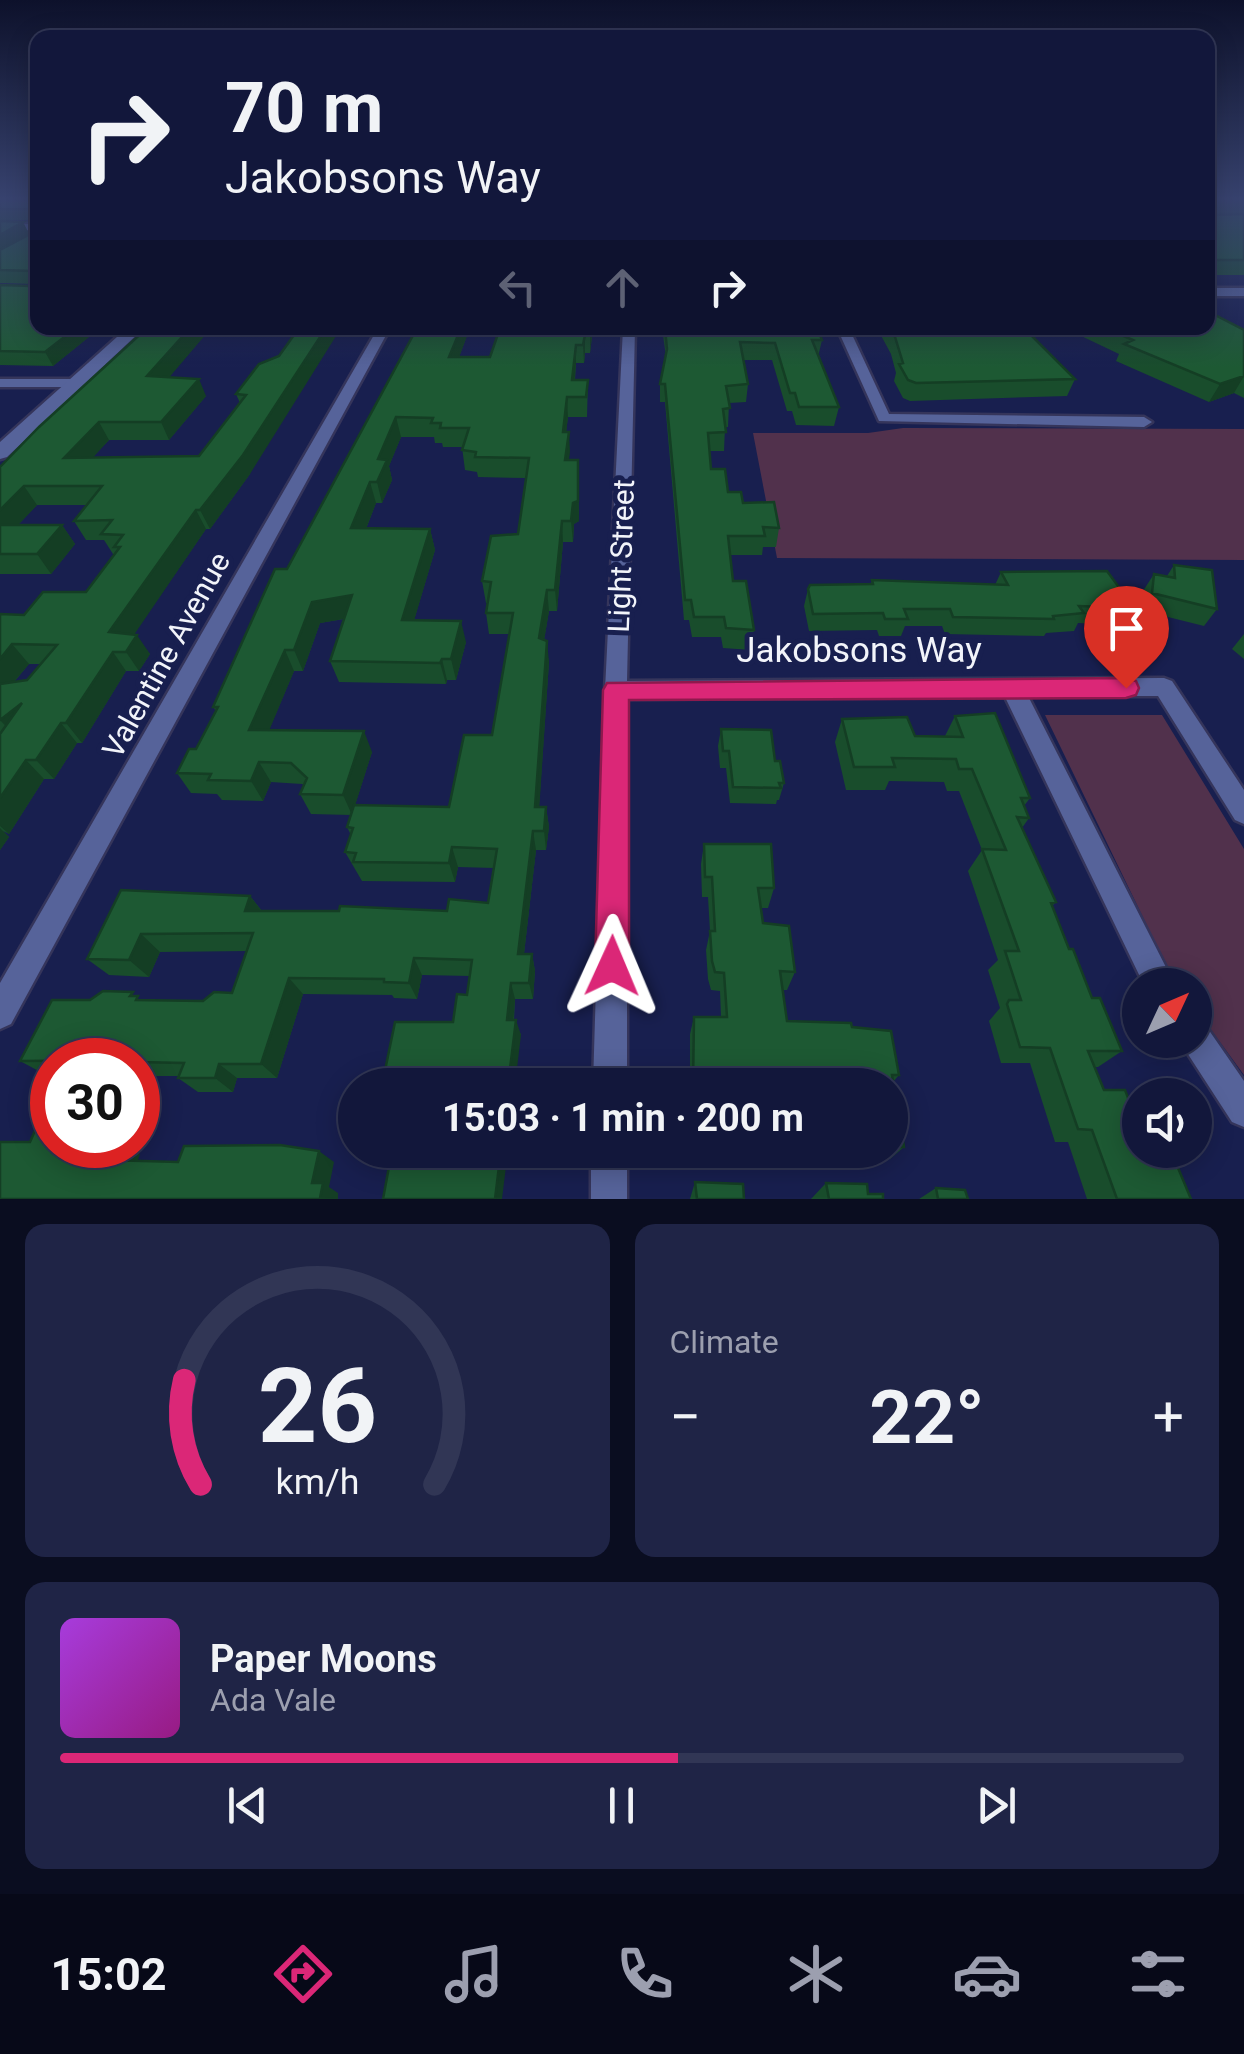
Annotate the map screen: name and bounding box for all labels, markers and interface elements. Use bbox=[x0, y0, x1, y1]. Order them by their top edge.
text: 70 m bbox=[225, 67, 383, 149]
icon: right bbox=[60, 70, 190, 200]
text: Jakobsons Way bbox=[225, 151, 541, 204]
icon: left bbox=[490, 260, 545, 315]
icon: ahead bbox=[595, 260, 650, 315]
icon: right bbox=[700, 260, 755, 315]
street label: Light Street bbox=[601, 479, 641, 633]
street label: Valentine Avenue bbox=[95, 546, 237, 764]
pin bbox=[1084, 586, 1169, 689]
icon: arrive bbox=[1099, 601, 1154, 656]
street label: Jakobsons Way bbox=[736, 630, 982, 671]
position arrow bbox=[560, 914, 664, 1018]
north arrow bbox=[1122, 968, 1212, 1058]
map controls bbox=[1122, 968, 1212, 1168]
speed limit sign: 30 bbox=[30, 1038, 160, 1168]
button: sound bbox=[1122, 1078, 1212, 1168]
text: 15:03 · 1 min · 200 m bbox=[442, 1096, 804, 1140]
text: Climate bbox=[670, 1323, 779, 1361]
text: 26 bbox=[258, 1346, 377, 1467]
text: 22° bbox=[869, 1373, 985, 1461]
text: − bbox=[670, 1385, 701, 1449]
text: + bbox=[1153, 1385, 1184, 1449]
text: km/h bbox=[275, 1461, 359, 1503]
text: Paper Moons bbox=[210, 1637, 437, 1681]
text: Ada Vale bbox=[210, 1681, 336, 1719]
icon: previous bbox=[220, 1778, 275, 1833]
icon: pause bbox=[594, 1778, 649, 1833]
icon: next bbox=[969, 1778, 1024, 1833]
icon: directions bbox=[268, 1939, 338, 2009]
icon: music bbox=[439, 1939, 509, 2009]
icon: phone bbox=[610, 1939, 680, 2009]
icon: climate bbox=[781, 1939, 851, 2009]
icon: car bbox=[952, 1939, 1022, 2009]
icon: filters bbox=[1123, 1939, 1193, 2009]
text: 15:02 bbox=[51, 1948, 167, 2001]

